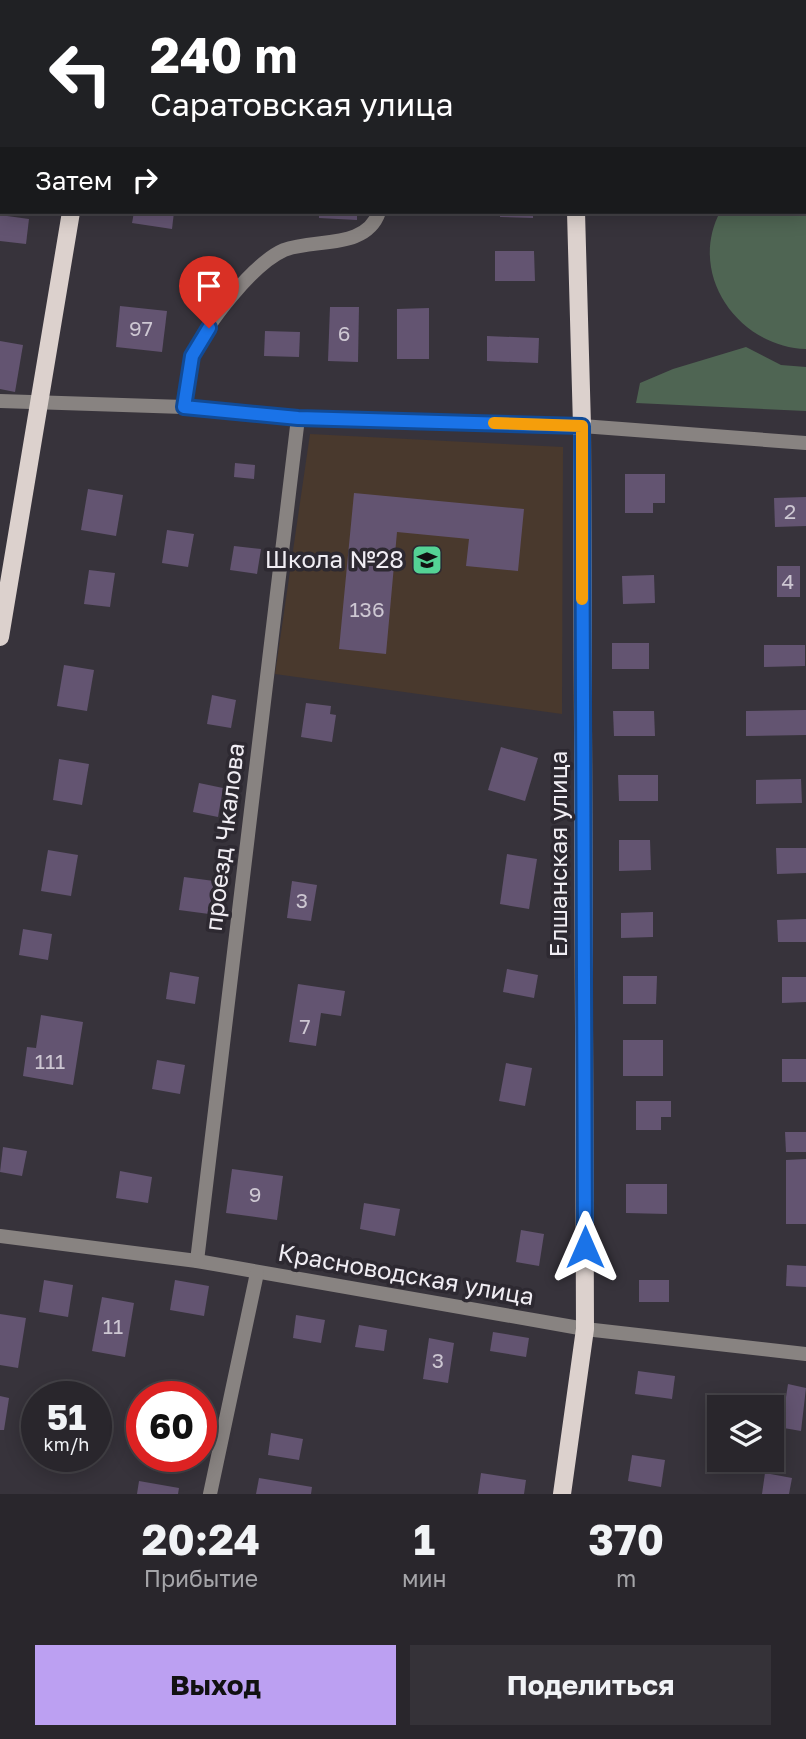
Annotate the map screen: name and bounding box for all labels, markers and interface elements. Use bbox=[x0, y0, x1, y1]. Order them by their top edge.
text: 240 m bbox=[150, 25, 298, 84]
icon: left bbox=[35, 28, 126, 119]
text: Саратовская улица bbox=[150, 85, 454, 123]
icon: right bbox=[126, 161, 164, 199]
text: Затем bbox=[35, 165, 112, 196]
pin bbox=[179, 256, 239, 328]
icon: arrive bbox=[190, 267, 228, 305]
house number: 97 bbox=[129, 315, 153, 341]
house number: 6 bbox=[338, 320, 350, 346]
house number: 2 bbox=[784, 498, 796, 524]
school or university icon: Школа №28 bbox=[410, 543, 444, 577]
place label: Школа №28 bbox=[265, 544, 404, 573]
house number: 4 bbox=[782, 568, 794, 594]
house number: 136 bbox=[349, 596, 385, 622]
street label: проезд Чкалова bbox=[198, 741, 249, 933]
street label: Елшанская улица bbox=[543, 751, 572, 957]
house number: 3 bbox=[296, 887, 308, 913]
house number: 7 bbox=[299, 1013, 311, 1039]
house number: 111 bbox=[35, 1048, 65, 1074]
house number: 9 bbox=[249, 1181, 261, 1207]
position arrow bbox=[548, 1210, 622, 1284]
street label: Красноводская улица bbox=[276, 1237, 537, 1310]
house number: 11 bbox=[103, 1313, 123, 1339]
house number: 3 bbox=[432, 1347, 444, 1373]
speed limit sign: 60 bbox=[126, 1381, 217, 1472]
map controls bbox=[707, 1395, 784, 1472]
button: layers bbox=[707, 1395, 784, 1472]
text: 51 bbox=[47, 1396, 86, 1438]
text: km/h bbox=[44, 1433, 89, 1455]
text: 20:24 bbox=[142, 1514, 260, 1564]
text: 1 bbox=[413, 1514, 435, 1564]
text: 370 bbox=[588, 1514, 664, 1564]
text: Прибытие bbox=[144, 1564, 258, 1592]
text: мин bbox=[402, 1564, 447, 1592]
text: m bbox=[616, 1564, 636, 1592]
button: Выход bbox=[35, 1645, 396, 1725]
button: Поделиться bbox=[410, 1645, 771, 1725]

